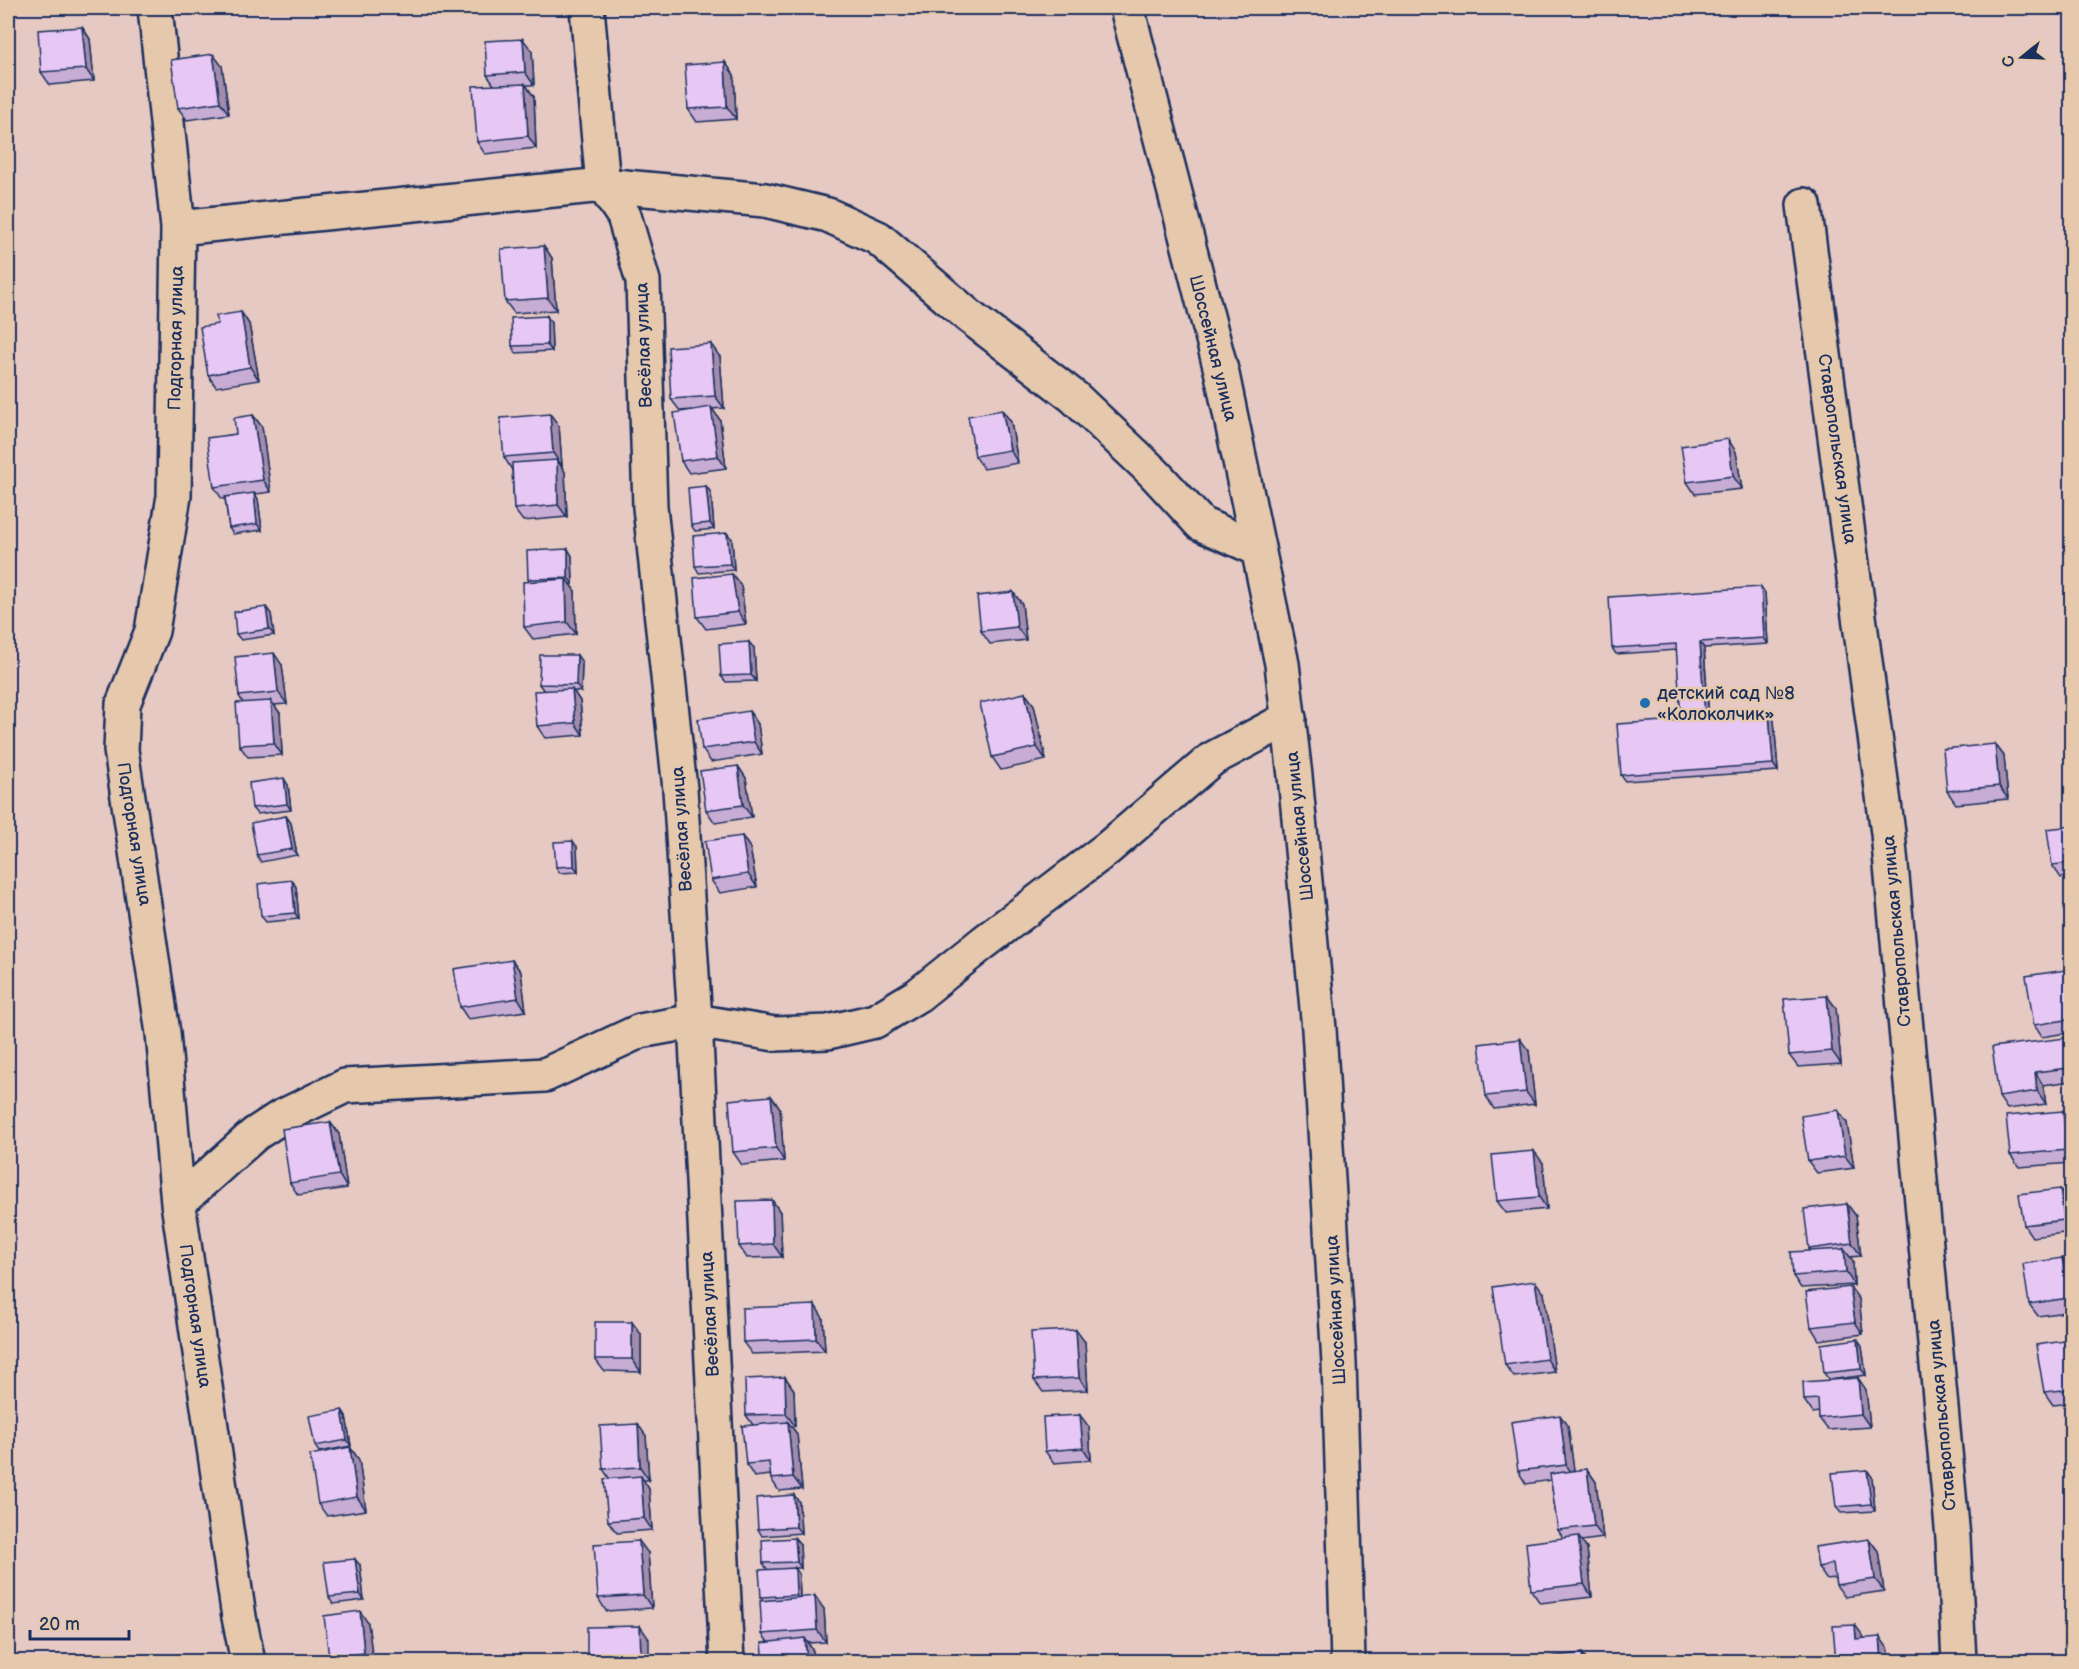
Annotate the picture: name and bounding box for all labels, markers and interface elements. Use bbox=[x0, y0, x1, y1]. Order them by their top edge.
north arrow bbox=[1992, 27, 2052, 87]
text: С bbox=[1998, 53, 2020, 69]
street label: Подгорная улица bbox=[164, 265, 188, 411]
street label: Шоссейная улица bbox=[1185, 273, 1241, 424]
street label: Весёлая улица bbox=[631, 281, 657, 408]
street label: Ставропольская улица bbox=[1813, 352, 1861, 546]
place label: детский сад №8 «Колоколчик» bbox=[1657, 683, 1795, 725]
marker: детский сад №8 «Колоколчик» bbox=[1638, 696, 1652, 710]
street label: Шоссейная улица bbox=[1282, 750, 1318, 902]
street label: Подгорная улица bbox=[112, 761, 156, 908]
street label: Весёлая улица bbox=[667, 765, 697, 892]
street label: Ставропольская улица bbox=[1878, 834, 1916, 1028]
street label: Шоссейная улица bbox=[1322, 1234, 1350, 1386]
street label: Подгорная улица bbox=[175, 1243, 216, 1390]
street label: Весёлая улица bbox=[696, 1250, 724, 1377]
street label: Ставропольская улица bbox=[1923, 1318, 1961, 1512]
scale bar bbox=[30, 1603, 129, 1641]
text: 20 m bbox=[39, 1614, 80, 1635]

